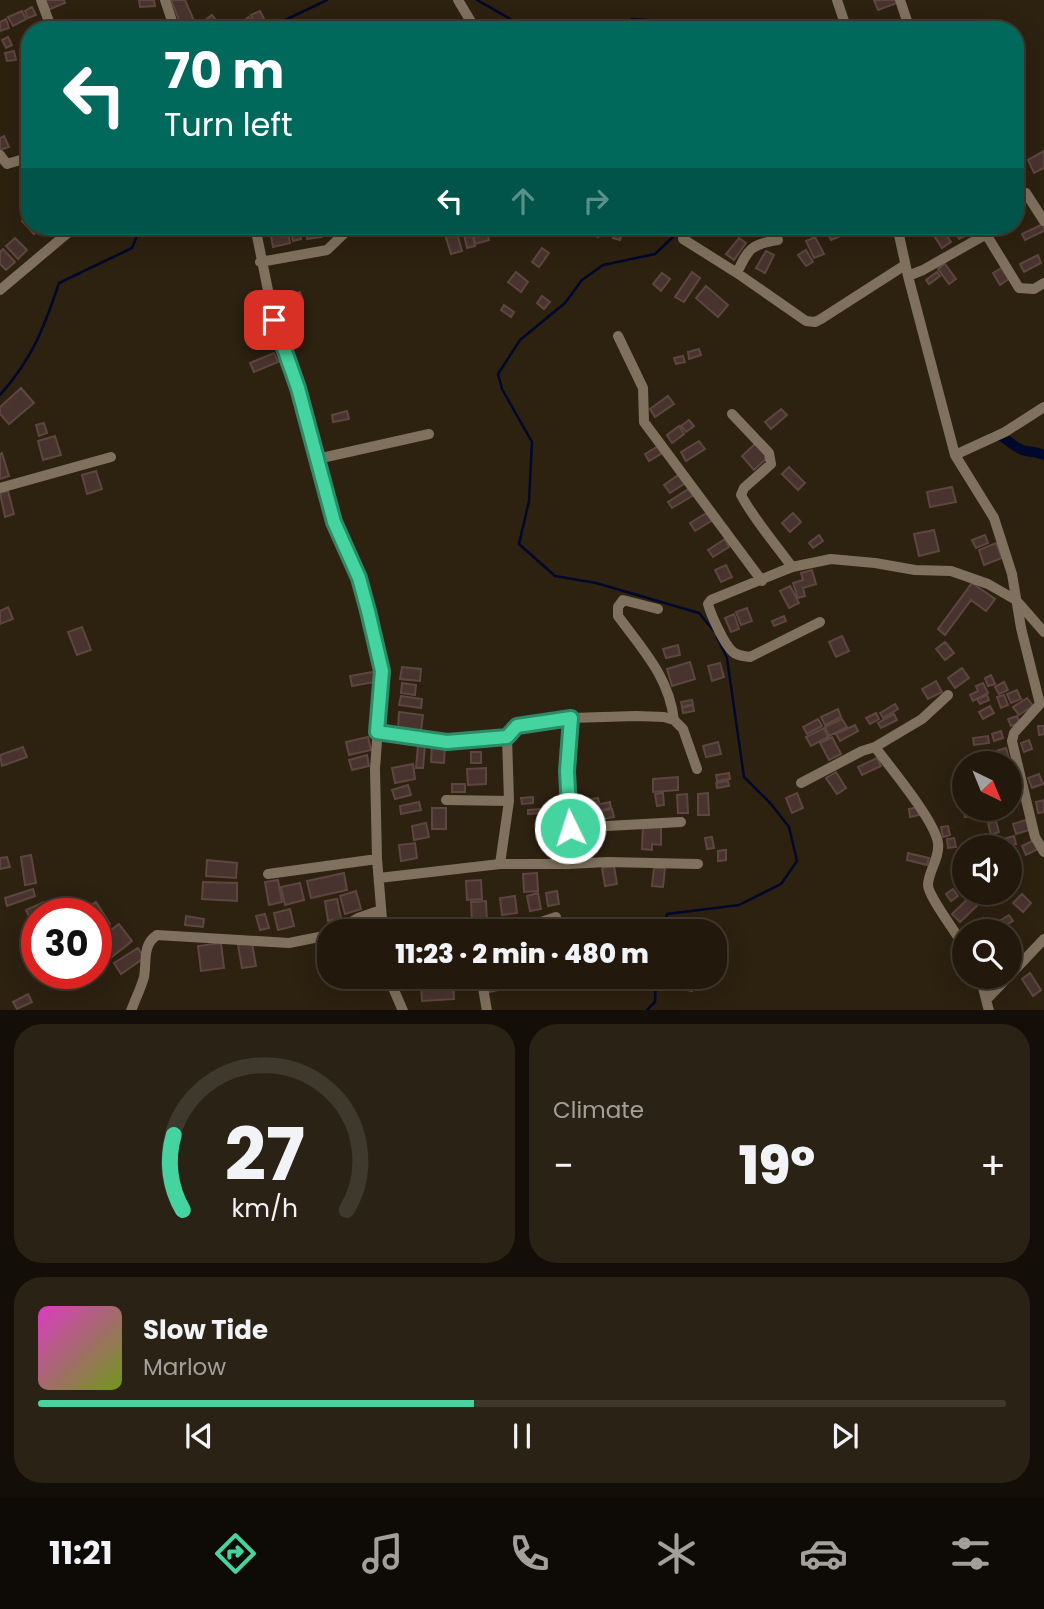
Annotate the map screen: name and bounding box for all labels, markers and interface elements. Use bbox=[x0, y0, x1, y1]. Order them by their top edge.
text: 70 m bbox=[164, 37, 284, 105]
icon: left bbox=[49, 49, 140, 140]
text: Turn left bbox=[164, 102, 293, 147]
icon: left bbox=[431, 182, 469, 220]
icon: ahead bbox=[504, 182, 542, 220]
icon: right bbox=[577, 182, 615, 220]
pin bbox=[244, 290, 304, 350]
icon: arrive bbox=[255, 301, 293, 339]
north arrow bbox=[952, 751, 1022, 821]
map controls bbox=[952, 751, 1022, 989]
position arrow bbox=[533, 791, 607, 865]
button: sound bbox=[952, 835, 1022, 905]
speed limit sign: 30 bbox=[21, 898, 112, 989]
button: search bbox=[952, 919, 1022, 989]
text: 11:23 · 2 min · 480 m bbox=[395, 936, 649, 972]
text: Climate bbox=[553, 1094, 644, 1126]
text: 27 bbox=[224, 1104, 305, 1205]
text: 19° bbox=[739, 1129, 815, 1202]
text: − bbox=[553, 1139, 574, 1192]
text: + bbox=[980, 1139, 1006, 1192]
text: km/h bbox=[231, 1190, 298, 1225]
text: Slow Tide bbox=[143, 1312, 268, 1348]
text: Marlow bbox=[143, 1351, 226, 1383]
icon: previous bbox=[180, 1417, 218, 1455]
icon: pause bbox=[503, 1417, 541, 1455]
icon: next bbox=[826, 1417, 864, 1455]
icon: directions bbox=[211, 1529, 260, 1578]
icon: music bbox=[358, 1529, 407, 1578]
icon: phone bbox=[505, 1529, 554, 1578]
icon: climate bbox=[652, 1529, 701, 1578]
icon: car bbox=[799, 1529, 848, 1578]
icon: filters bbox=[946, 1529, 995, 1578]
text: 11:21 bbox=[49, 1530, 113, 1575]

